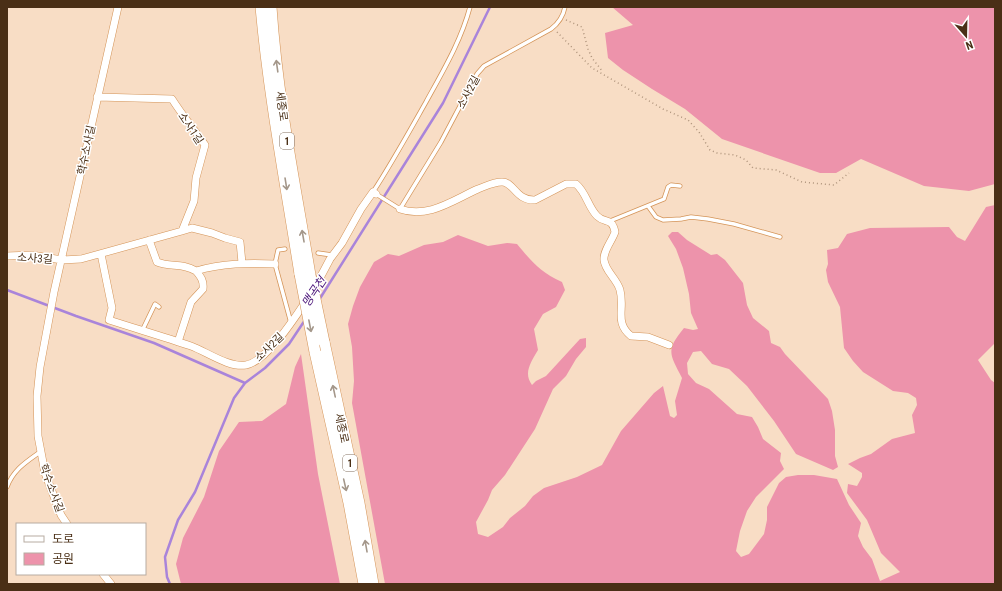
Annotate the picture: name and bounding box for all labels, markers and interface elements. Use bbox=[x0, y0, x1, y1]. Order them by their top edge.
north arrow bbox=[946, 16, 986, 56]
text: N bbox=[964, 38, 975, 52]
one-way arrow bbox=[273, 60, 281, 73]
street label: 소사2길 bbox=[454, 73, 483, 111]
street label: 세종로 bbox=[273, 90, 290, 122]
street label: 소사1길 bbox=[175, 110, 206, 147]
street label: 학수소사길 bbox=[75, 124, 98, 176]
road number: 1 bbox=[280, 133, 294, 149]
one-way arrow bbox=[282, 177, 290, 190]
one-way arrow bbox=[299, 230, 307, 243]
street label: 소사3길 bbox=[17, 251, 53, 266]
water label: 맹곡천 bbox=[299, 273, 330, 310]
one-way arrow bbox=[306, 319, 314, 332]
street label: 소사2길 bbox=[252, 330, 287, 364]
one-way arrow bbox=[330, 385, 338, 398]
street label: 세종로 bbox=[332, 412, 351, 444]
road number: 1 bbox=[343, 455, 357, 471]
street label: 학수소사길 bbox=[37, 462, 66, 514]
one-way arrow bbox=[341, 479, 349, 492]
legend bbox=[16, 523, 146, 575]
text: 도로 bbox=[52, 532, 74, 546]
one-way arrow bbox=[362, 540, 370, 553]
text: 공원 bbox=[52, 552, 74, 566]

